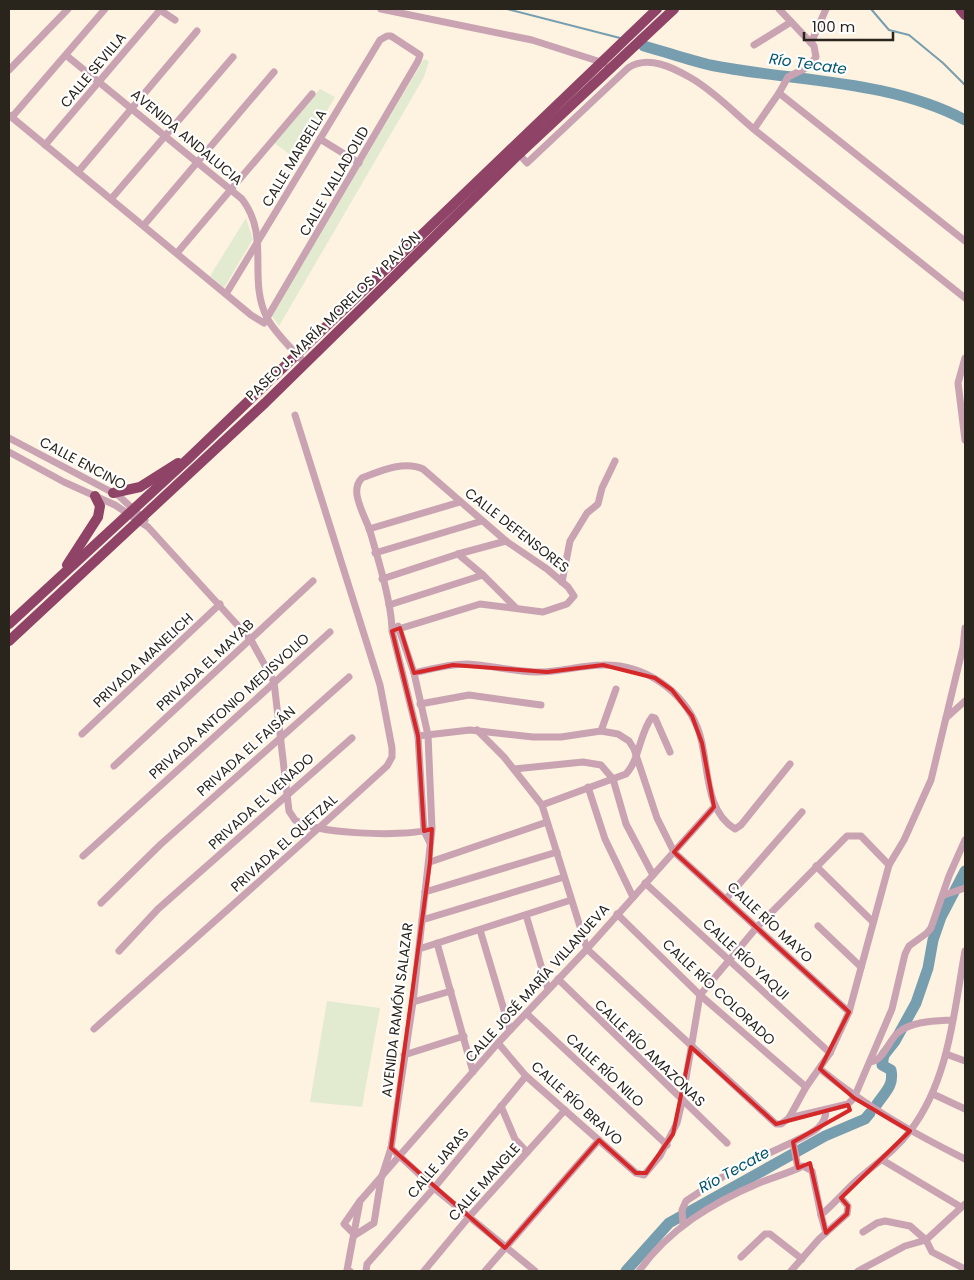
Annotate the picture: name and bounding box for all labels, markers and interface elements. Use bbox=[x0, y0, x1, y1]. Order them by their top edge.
scale bar bbox=[804, 10, 893, 42]
text: 100 m bbox=[812, 16, 855, 37]
street label: CALLE SEVILLA bbox=[55, 28, 131, 112]
water label: Río Tecate bbox=[768, 48, 848, 79]
street label: AVENIDA ANDALUCIA bbox=[127, 84, 247, 190]
street label: CALLE MARBELLA bbox=[257, 105, 331, 211]
street label: CALLE VALLADOLID bbox=[294, 122, 374, 240]
street label: PASEO J. MARÍA MORELOS Y PAVÓN bbox=[241, 227, 425, 405]
street label: CALLE ENCINO bbox=[36, 432, 130, 494]
street label: CALLE DEFENSORES bbox=[461, 483, 573, 577]
street label: PRIVADA MANELICH bbox=[88, 608, 198, 712]
street label: PRIVADA EL MAYAB bbox=[152, 614, 258, 716]
street label: PRIVADA ANTONIO MEDISVOLIO bbox=[144, 628, 314, 784]
street label: PRIVADA EL FAISÁN bbox=[192, 701, 300, 801]
street label: PRIVADA EL VENADO bbox=[204, 748, 318, 854]
street label: PRIVADA EL QUETZAL bbox=[226, 790, 342, 896]
street label: CALLE RÍO MAYO bbox=[723, 877, 817, 967]
street label: CALLE JOSÉ MARÍA VILLANUEVA bbox=[460, 899, 614, 1067]
street label: CALLE RÍO YAQUI bbox=[698, 914, 794, 1004]
street label: AVENIDA RAMÓN SALAZAR bbox=[376, 922, 418, 1098]
street label: CALLE RÍO COLORADO bbox=[658, 934, 780, 1050]
street label: CALLE RÍO AMAZONAS bbox=[590, 995, 710, 1111]
street label: CALLE RÍO NILO bbox=[562, 1028, 648, 1112]
street label: CALLE RÍO BRAVO bbox=[527, 1056, 627, 1150]
street label: CALLE JARAS bbox=[403, 1124, 473, 1202]
street label: CALLE MANGLE bbox=[444, 1139, 524, 1225]
water label: Río Tecate bbox=[694, 1141, 773, 1198]

